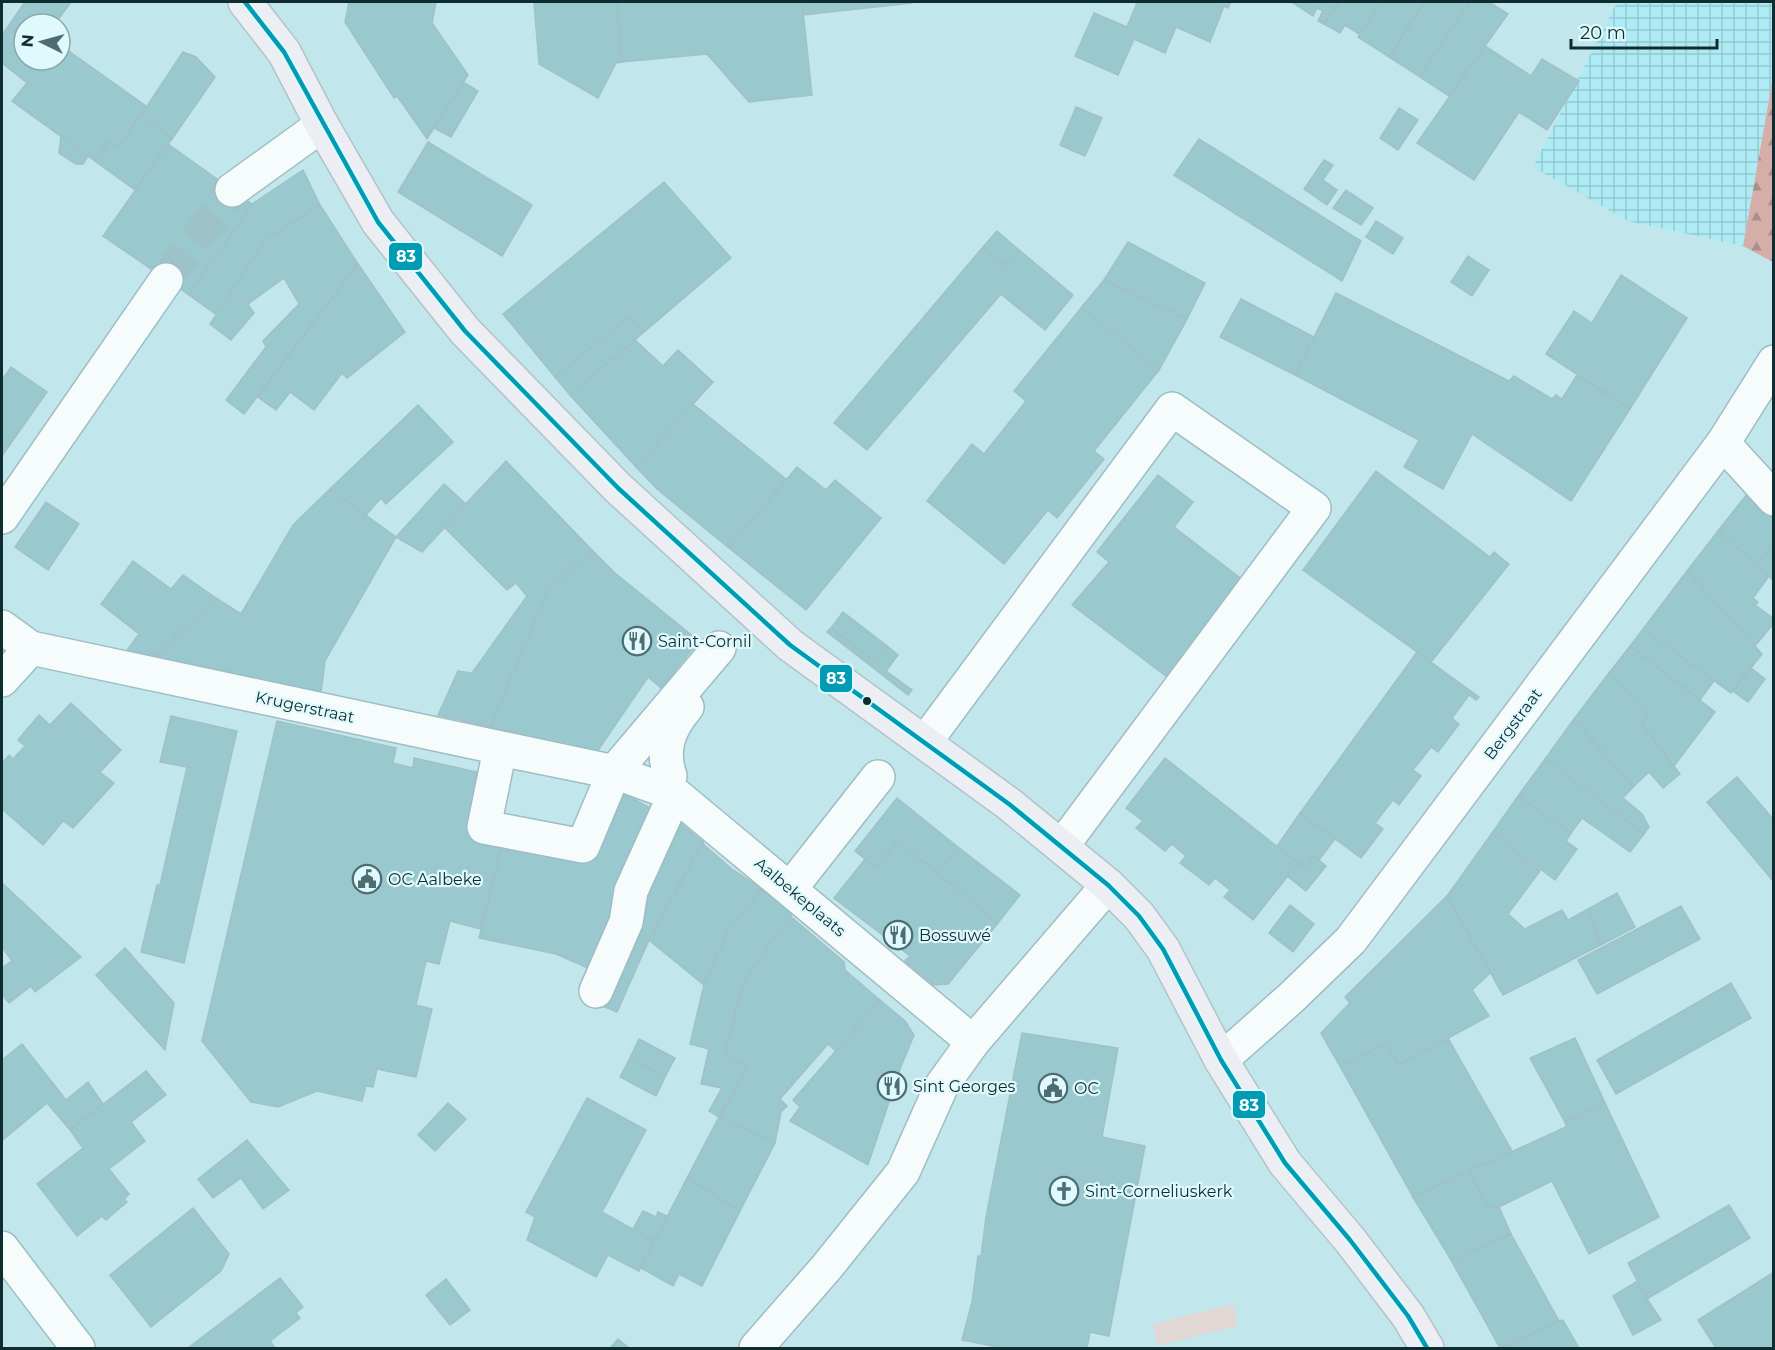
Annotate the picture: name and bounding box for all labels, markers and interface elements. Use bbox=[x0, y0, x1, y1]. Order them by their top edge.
north arrow bbox=[12, 12, 72, 72]
scale bar bbox=[1571, 12, 1716, 50]
text: 20 m bbox=[1580, 22, 1626, 44]
text: N bbox=[18, 33, 38, 48]
line badge: 83 bbox=[388, 242, 423, 271]
text: 83 bbox=[396, 247, 416, 266]
restaurant icon: Saint-Cornil bbox=[621, 625, 653, 657]
place label: Saint-Cornil bbox=[658, 632, 752, 651]
line badge: 83 bbox=[819, 664, 853, 693]
text: 83 bbox=[826, 669, 846, 688]
street label: Bergstraat bbox=[1480, 684, 1546, 763]
street label: Krugerstraat bbox=[254, 687, 357, 727]
unlabelled marker bbox=[861, 695, 873, 707]
street label: Aalbekeplaats bbox=[751, 853, 850, 941]
public building icon: OC Aalbeke bbox=[351, 863, 383, 895]
place label: OC Aalbeke bbox=[388, 870, 482, 889]
restaurant icon: Bossuwé bbox=[882, 919, 914, 951]
place label: Bossuwé bbox=[919, 926, 991, 945]
restaurant icon: Sint Georges bbox=[876, 1070, 908, 1102]
public building icon: OC bbox=[1037, 1072, 1069, 1104]
place label: Sint Georges bbox=[913, 1077, 1016, 1096]
place label: OC bbox=[1074, 1079, 1099, 1098]
line badge: 83 bbox=[1232, 1090, 1266, 1119]
text: 83 bbox=[1239, 1096, 1259, 1115]
church icon: Sint-Corneliuskerk bbox=[1048, 1175, 1080, 1207]
place label: Sint-Corneliuskerk bbox=[1085, 1182, 1233, 1201]

